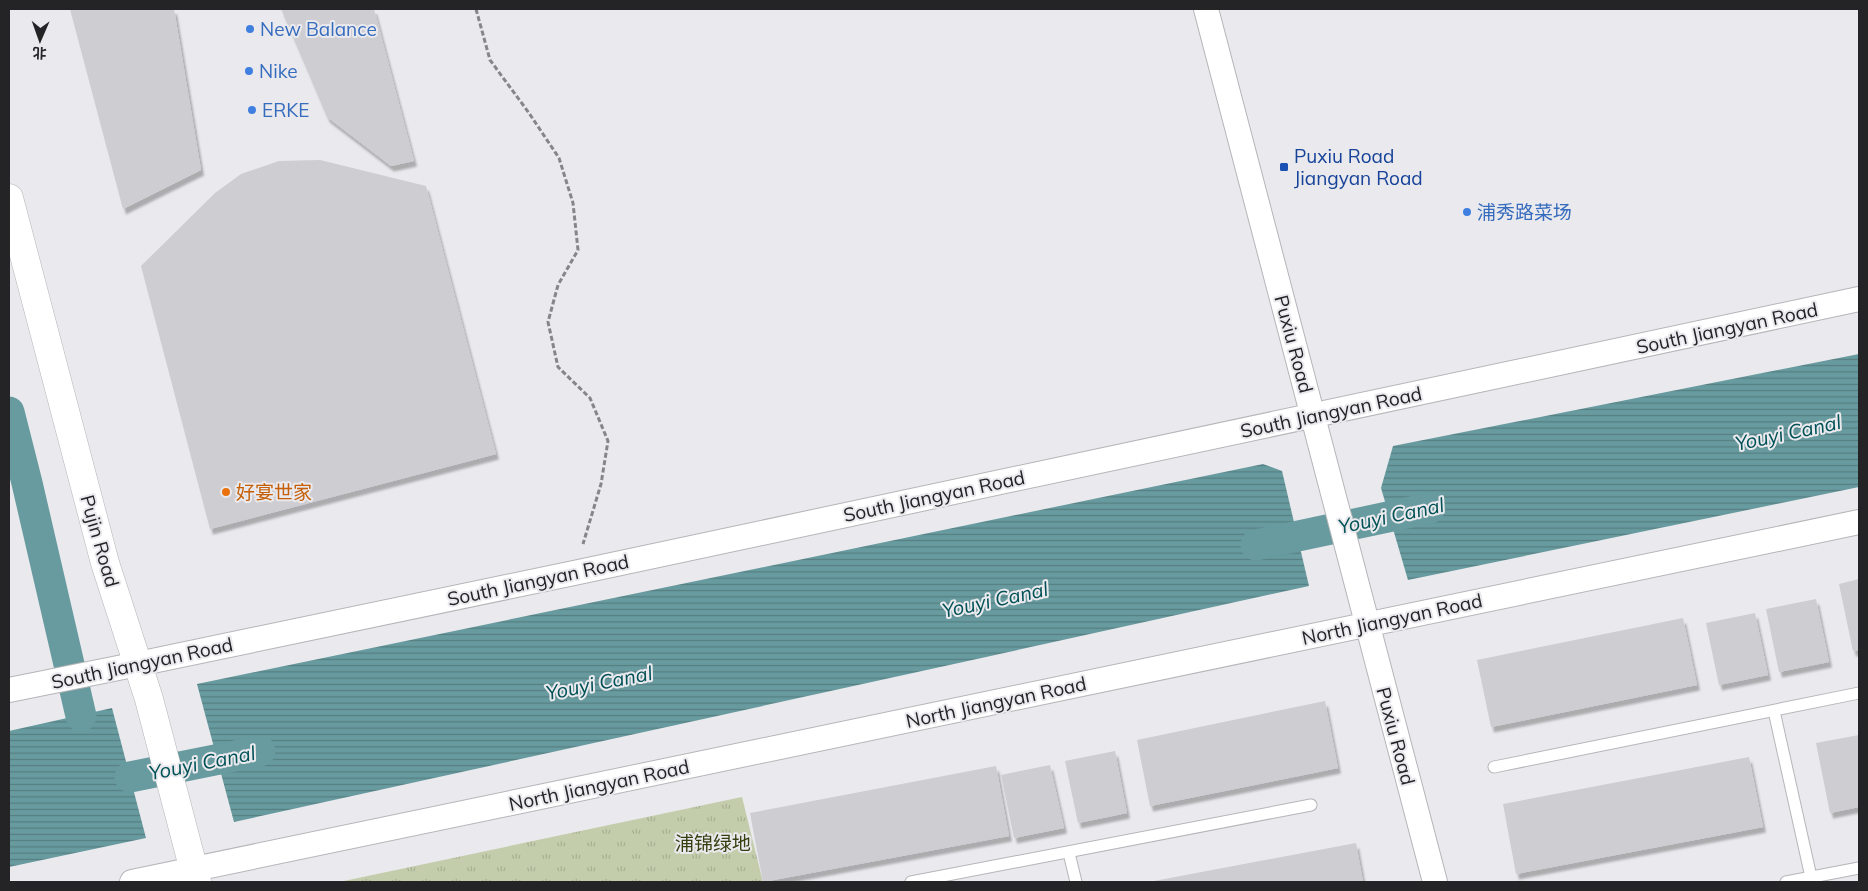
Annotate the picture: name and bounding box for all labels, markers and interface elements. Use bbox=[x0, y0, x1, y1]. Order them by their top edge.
north arrow bbox=[15, 15, 65, 65]
place label: New Balance bbox=[260, 17, 377, 41]
marker: New Balance bbox=[244, 23, 256, 35]
text: 北 bbox=[32, 44, 47, 62]
place label: Nike bbox=[259, 59, 298, 83]
marker: Nike bbox=[243, 65, 255, 77]
place label: ERKE bbox=[262, 98, 310, 122]
marker: ERKE bbox=[246, 104, 258, 116]
place label: Puxiu Road Jiangyan Road bbox=[1294, 144, 1423, 190]
marker: Puxiu Road Jiangyan Road bbox=[1278, 161, 1290, 173]
place label: 浦秀路菜场 bbox=[1477, 200, 1572, 224]
marker: 浦秀路菜场 bbox=[1461, 206, 1473, 218]
street label: Puxiu Road bbox=[1269, 292, 1319, 396]
street label: South Jiangyan Road bbox=[1634, 297, 1820, 359]
street label: South Jiangyan Road bbox=[1238, 381, 1424, 443]
water label: Youyi Canal bbox=[1732, 409, 1844, 456]
street label: South Jiangyan Road bbox=[841, 465, 1027, 527]
place label: 好宴世家 bbox=[236, 480, 312, 504]
marker: 好宴世家 bbox=[220, 486, 232, 498]
street label: Pujin Road bbox=[75, 492, 125, 590]
water label: Youyi Canal bbox=[1335, 492, 1447, 539]
street label: South Jiangyan Road bbox=[445, 549, 631, 611]
water label: Youyi Canal bbox=[939, 576, 1051, 623]
street label: North Jiangyan Road bbox=[1300, 588, 1484, 650]
street label: South Jiangyan Road bbox=[49, 632, 235, 694]
water label: Youyi Canal bbox=[544, 660, 655, 705]
street label: North Jiangyan Road bbox=[904, 671, 1088, 733]
street label: Puxiu Road bbox=[1371, 684, 1421, 788]
water label: Youyi Canal bbox=[147, 740, 258, 785]
street label: North Jiangyan Road bbox=[507, 754, 691, 816]
park label: 浦锦绿地 bbox=[675, 831, 751, 855]

